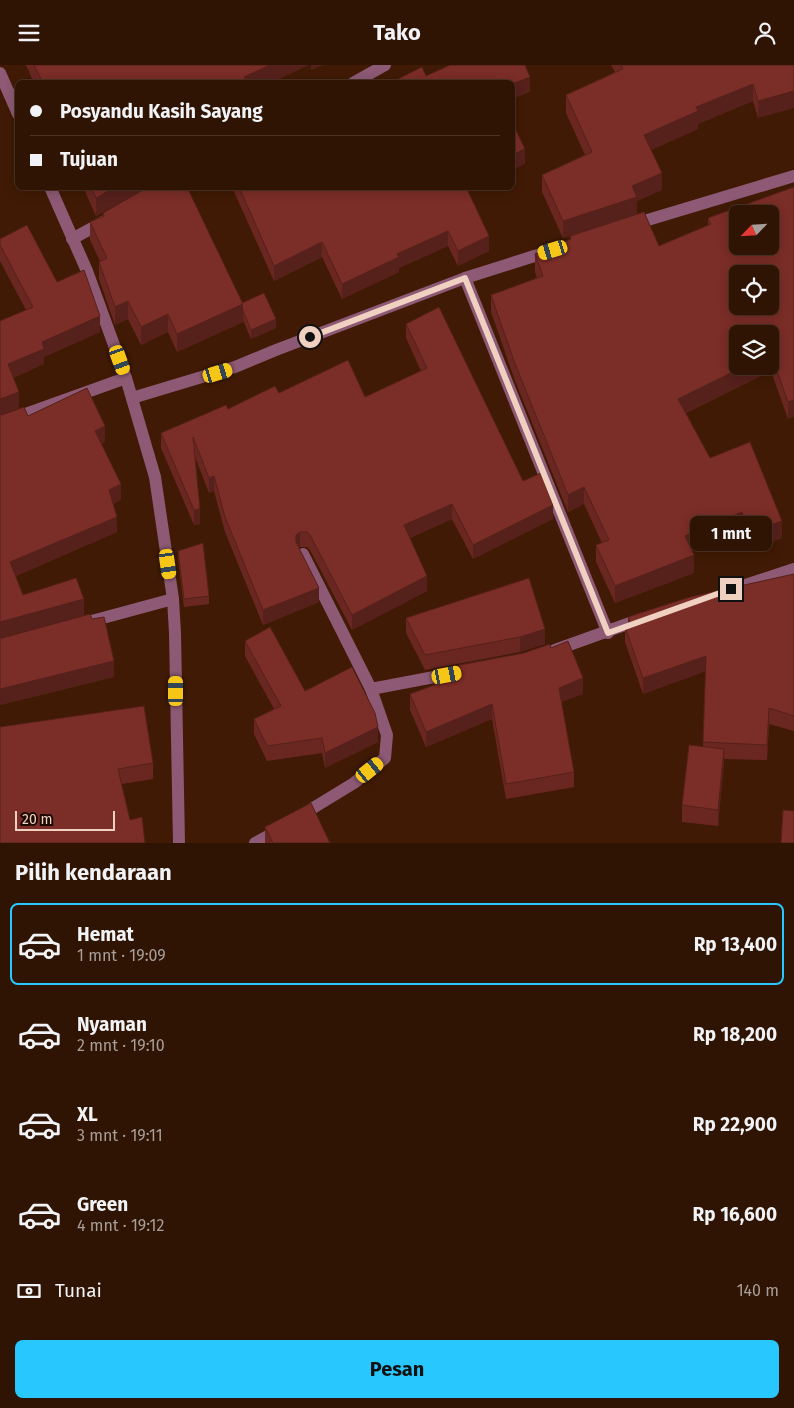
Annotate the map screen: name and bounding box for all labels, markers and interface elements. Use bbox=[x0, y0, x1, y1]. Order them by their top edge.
icon: menu bbox=[15, 19, 43, 47]
text: Tako bbox=[373, 19, 421, 46]
icon: person bbox=[751, 19, 779, 47]
text: Posyandu Kasih Sayang bbox=[60, 100, 263, 123]
text: Tujuan bbox=[60, 148, 118, 171]
north arrow bbox=[729, 205, 779, 255]
map controls bbox=[729, 205, 779, 375]
car bbox=[536, 238, 569, 262]
button: locate bbox=[729, 265, 779, 315]
button: layers bbox=[729, 325, 779, 375]
route start bbox=[299, 326, 321, 348]
car bbox=[107, 343, 132, 377]
car bbox=[201, 361, 234, 385]
callout: 1 mnt bbox=[690, 517, 772, 551]
text: 1 mnt bbox=[711, 524, 751, 543]
car bbox=[158, 548, 177, 580]
route end bbox=[720, 578, 742, 600]
car bbox=[430, 665, 463, 685]
car bbox=[168, 676, 183, 706]
car bbox=[353, 755, 386, 785]
scale bar bbox=[15, 808, 115, 831]
text: 20 m bbox=[22, 811, 52, 828]
text: Pilih kendaraan bbox=[15, 859, 172, 886]
icon: car bbox=[17, 922, 62, 967]
text: Hemat bbox=[77, 923, 134, 946]
text: Rp 13,400 bbox=[694, 933, 777, 956]
text: 1 mnt · 19:09 bbox=[77, 946, 166, 965]
icon: car bbox=[17, 1012, 62, 1057]
text: Nyaman bbox=[77, 1013, 147, 1036]
text: Rp 18,200 bbox=[693, 1023, 777, 1046]
text: 2 mnt · 19:10 bbox=[77, 1036, 165, 1055]
icon: car bbox=[17, 1102, 62, 1147]
text: XL bbox=[77, 1103, 98, 1126]
text: Rp 22,900 bbox=[693, 1113, 777, 1136]
text: 3 mnt · 19:11 bbox=[77, 1126, 163, 1145]
icon: car bbox=[17, 1192, 62, 1237]
text: Green bbox=[77, 1193, 128, 1216]
text: Rp 16,600 bbox=[693, 1203, 777, 1226]
text: 4 mnt · 19:12 bbox=[77, 1216, 164, 1235]
icon: cash bbox=[15, 1277, 43, 1305]
text: Tunai bbox=[55, 1279, 102, 1302]
text: 140 m bbox=[737, 1281, 779, 1300]
button: Pesan bbox=[15, 1340, 779, 1398]

